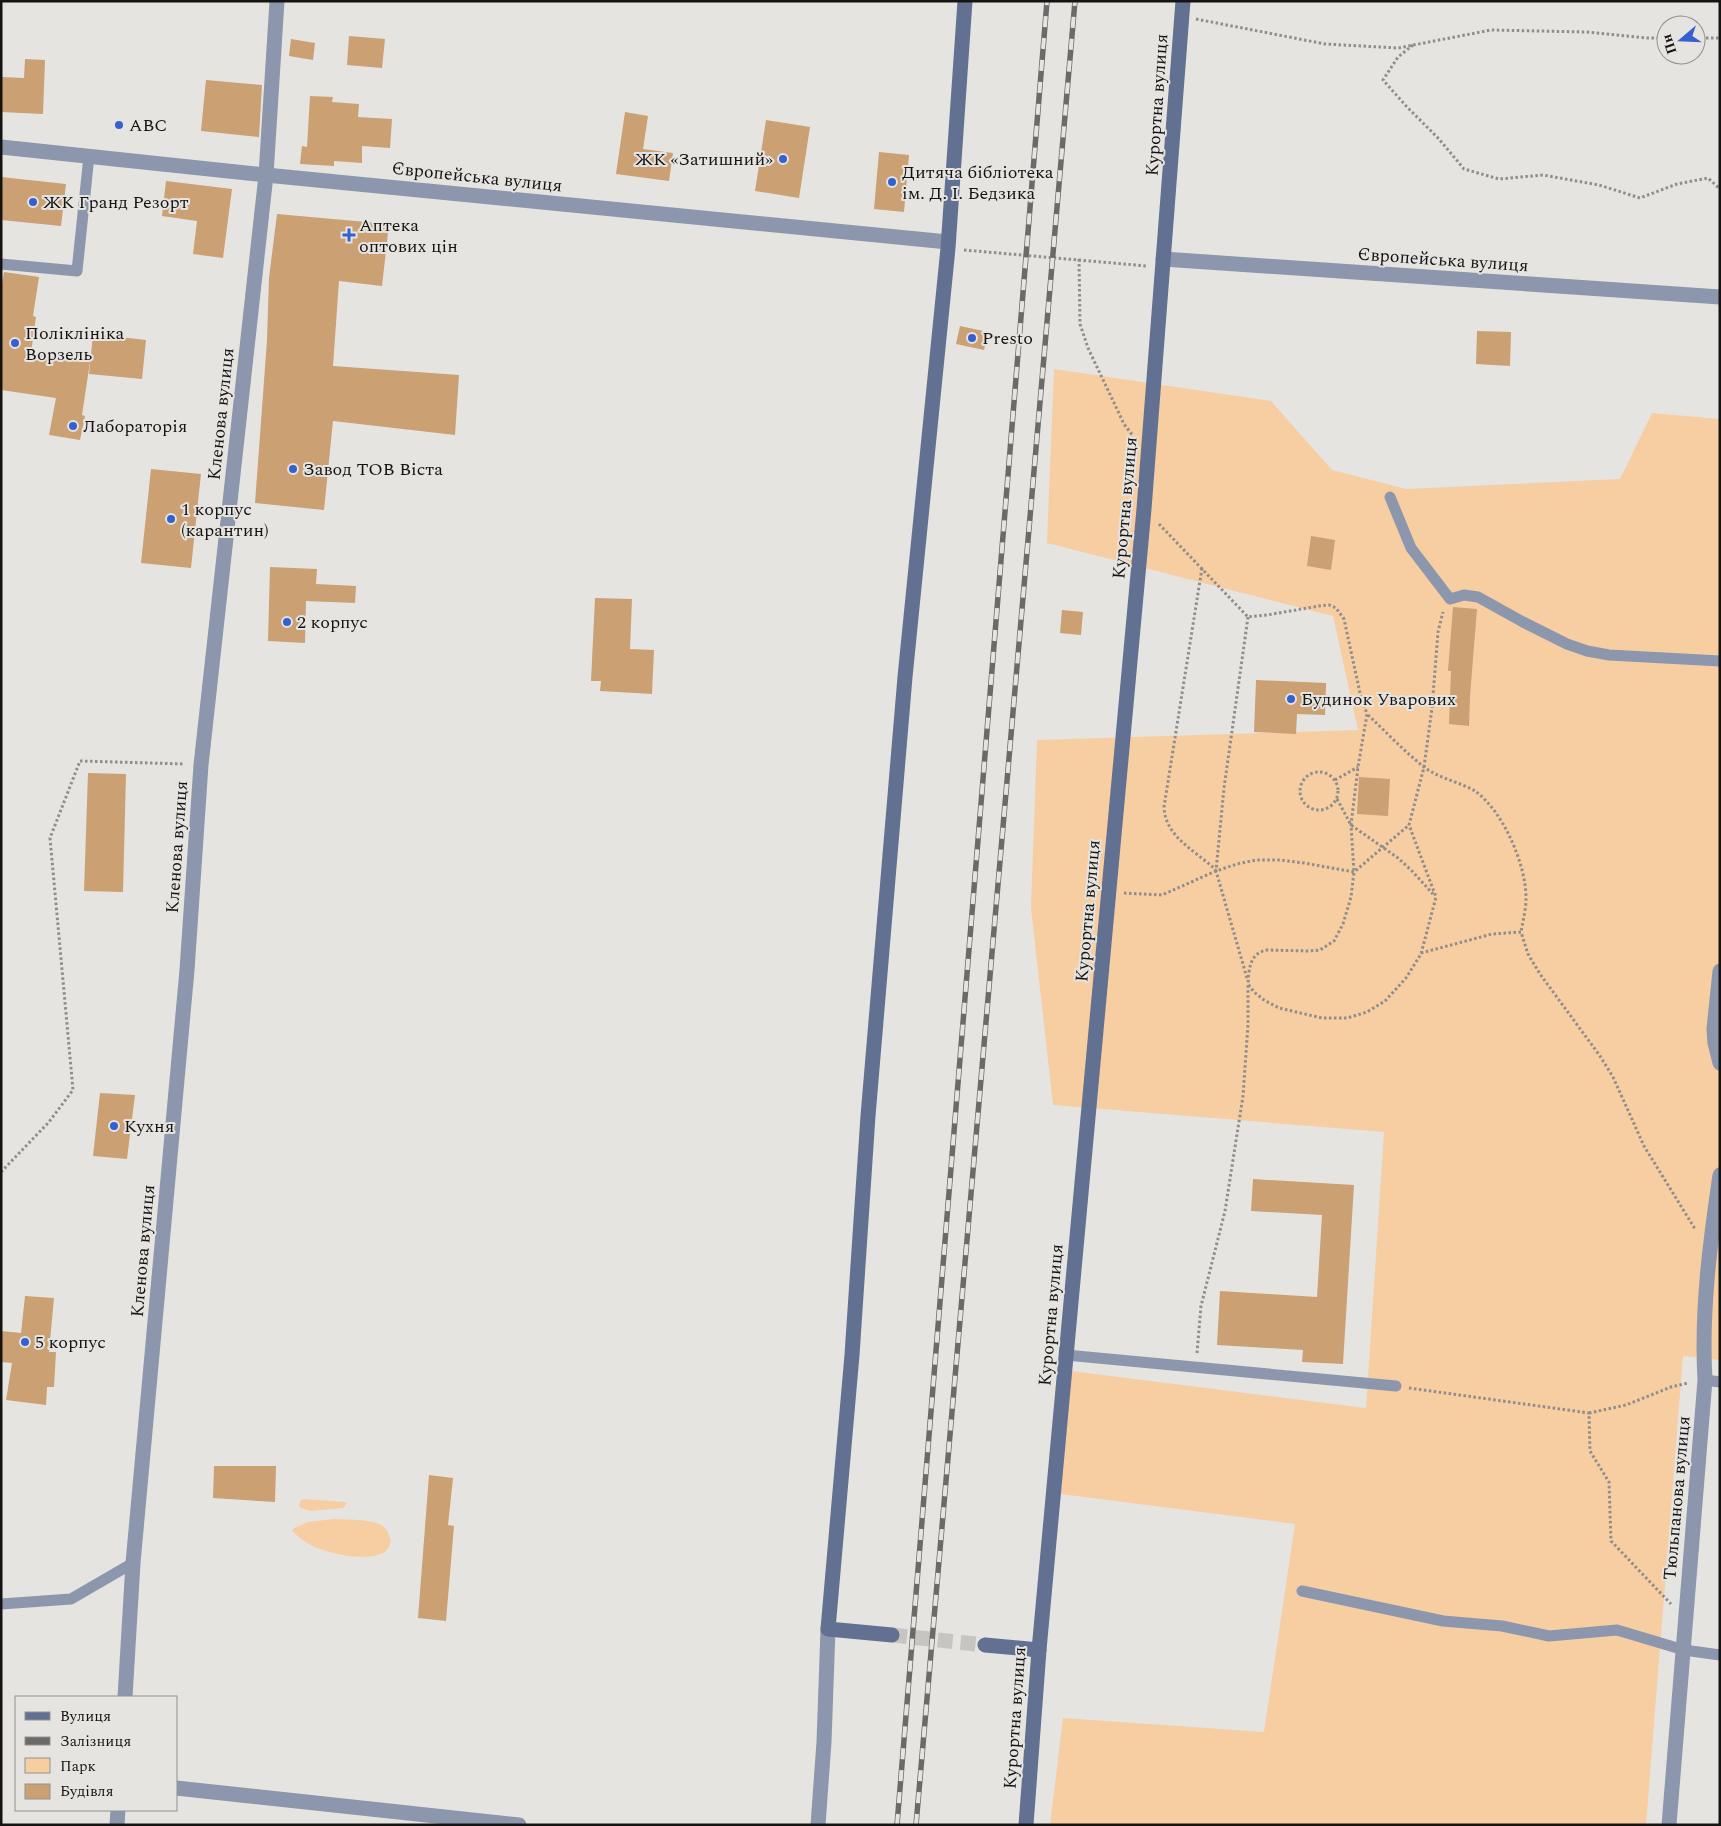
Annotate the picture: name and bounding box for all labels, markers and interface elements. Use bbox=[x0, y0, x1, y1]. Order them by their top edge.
north arrow bbox=[1656, 15, 1706, 65]
text: Пн bbox=[1656, 31, 1682, 57]
street label: Курортна вулиця bbox=[1139, 33, 1175, 177]
place label: ABC bbox=[129, 112, 167, 139]
marker: ABC bbox=[113, 119, 125, 131]
place label: ЖК «Затишний» bbox=[635, 146, 773, 173]
marker: ЖК «Затишний» bbox=[777, 153, 789, 165]
street label: Європейська вулиця bbox=[390, 155, 564, 199]
place label: Дитяча бібліотека ім. Д. І. Бедзика bbox=[902, 159, 1054, 207]
marker: Дитяча бібліотека ім. Д. І. Бедзика bbox=[886, 176, 898, 188]
place label: ЖК Гранд Резорт bbox=[43, 189, 189, 216]
marker: ЖК Гранд Резорт bbox=[27, 196, 39, 208]
place label: Аптека оптових цін bbox=[359, 212, 458, 260]
marker: Аптека оптових цін bbox=[343, 229, 355, 241]
street label: Європейська вулиця bbox=[1357, 241, 1529, 279]
place label: Поліклініка Ворзель bbox=[25, 320, 124, 368]
place label: Presto bbox=[982, 325, 1033, 352]
marker: Presto bbox=[966, 332, 978, 344]
marker: Поліклініка Ворзель bbox=[9, 337, 21, 349]
street label: Кленова вулиця bbox=[201, 346, 241, 482]
place label: Лабораторія bbox=[83, 413, 187, 440]
marker: Лабораторія bbox=[67, 420, 79, 432]
street label: Курортна вулиця bbox=[1105, 436, 1145, 580]
place label: Завод ТОВ Віста bbox=[303, 456, 443, 483]
marker: Завод ТОВ Віста bbox=[287, 463, 299, 475]
place label: 1 корпус (карантин) bbox=[181, 496, 269, 544]
marker: 1 корпус (карантин) bbox=[165, 513, 177, 525]
place label: 2 корпус bbox=[297, 609, 368, 636]
marker: 2 корпус bbox=[281, 616, 293, 628]
place label: Будинок Уварових bbox=[1301, 686, 1456, 713]
marker: Будинок Уварових bbox=[1285, 693, 1297, 705]
street label: Кленова вулиця bbox=[159, 780, 195, 914]
street label: Курортна вулиця bbox=[1068, 839, 1108, 983]
place label: Кухня bbox=[124, 1113, 174, 1140]
marker: Кухня bbox=[108, 1120, 120, 1132]
street label: Кленова вулиця bbox=[124, 1184, 162, 1318]
street label: Курортна вулиця bbox=[1031, 1243, 1071, 1387]
place label: 5 корпус bbox=[35, 1329, 106, 1356]
marker: 5 корпус bbox=[19, 1336, 31, 1348]
street label: Тюльпанова вулиця bbox=[1656, 1415, 1698, 1581]
street label: Курортна вулиця bbox=[997, 1646, 1033, 1790]
legend bbox=[15, 1696, 178, 1811]
text: Вулиця bbox=[60, 1705, 111, 1728]
text: Залізниця bbox=[60, 1730, 131, 1753]
text: Парк bbox=[60, 1755, 96, 1778]
text: Будівля bbox=[60, 1780, 114, 1803]

